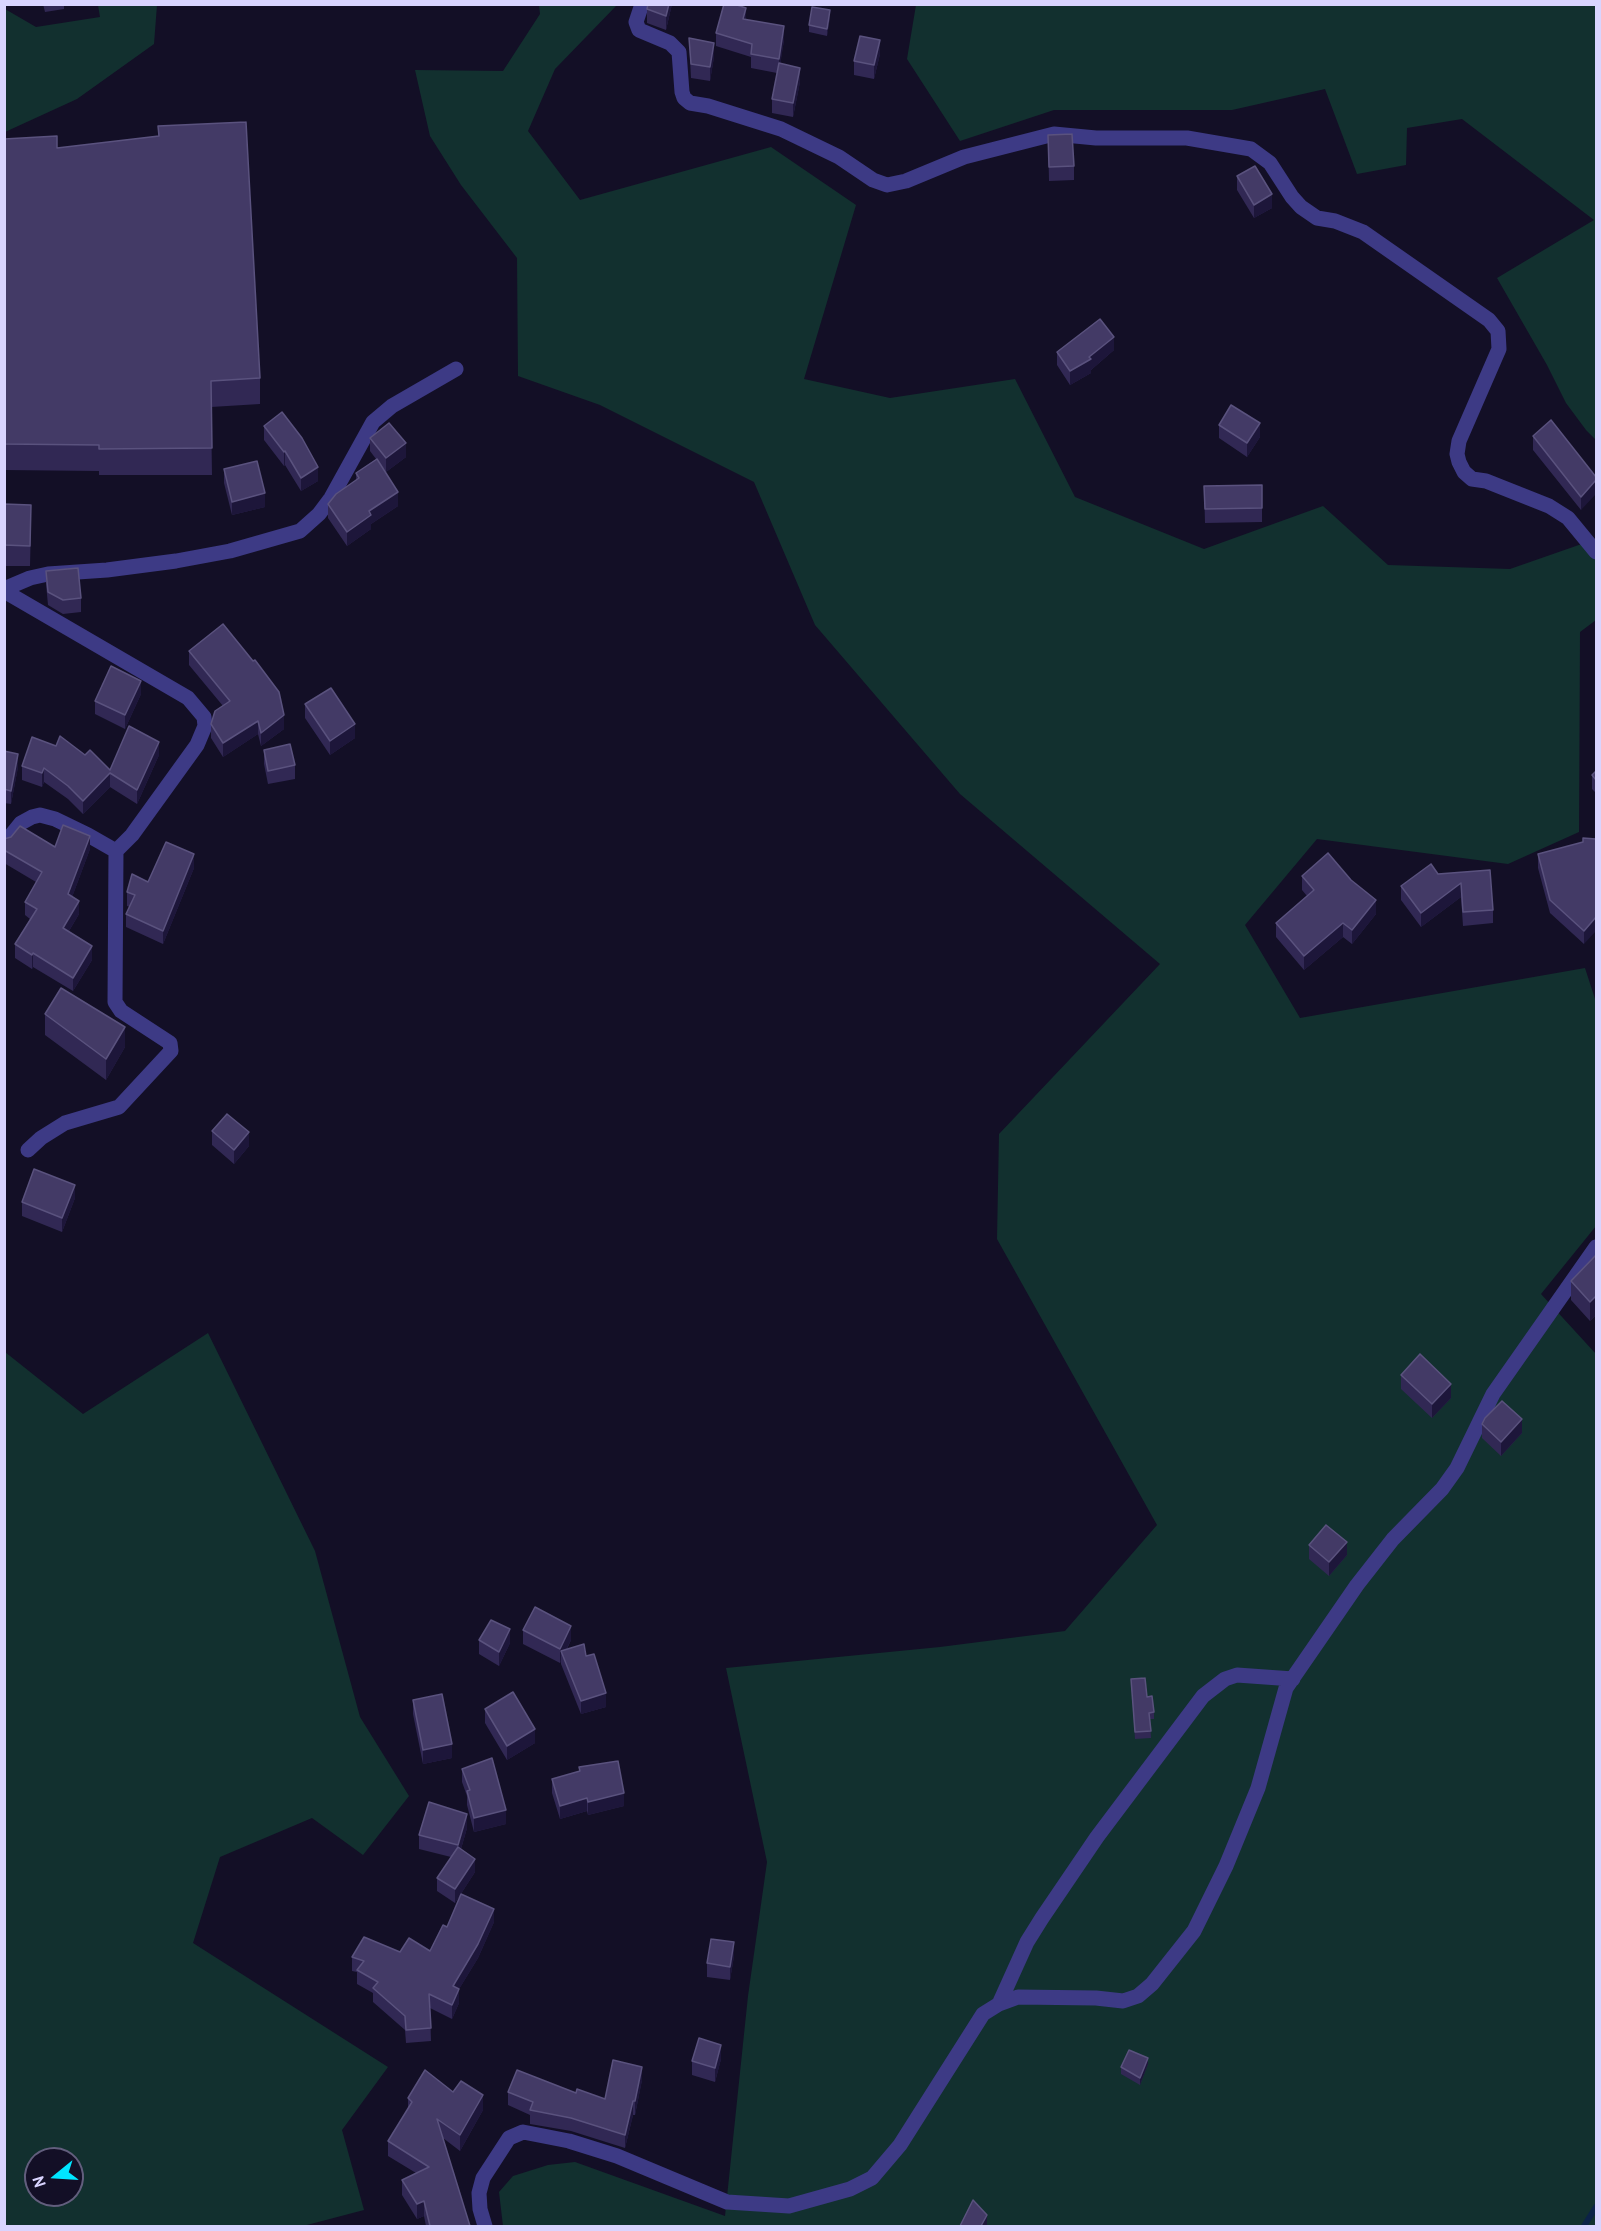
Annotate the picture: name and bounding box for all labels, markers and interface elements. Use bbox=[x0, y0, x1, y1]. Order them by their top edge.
north arrow bbox=[24, 2147, 84, 2207]
text: N bbox=[28, 2174, 50, 2190]

